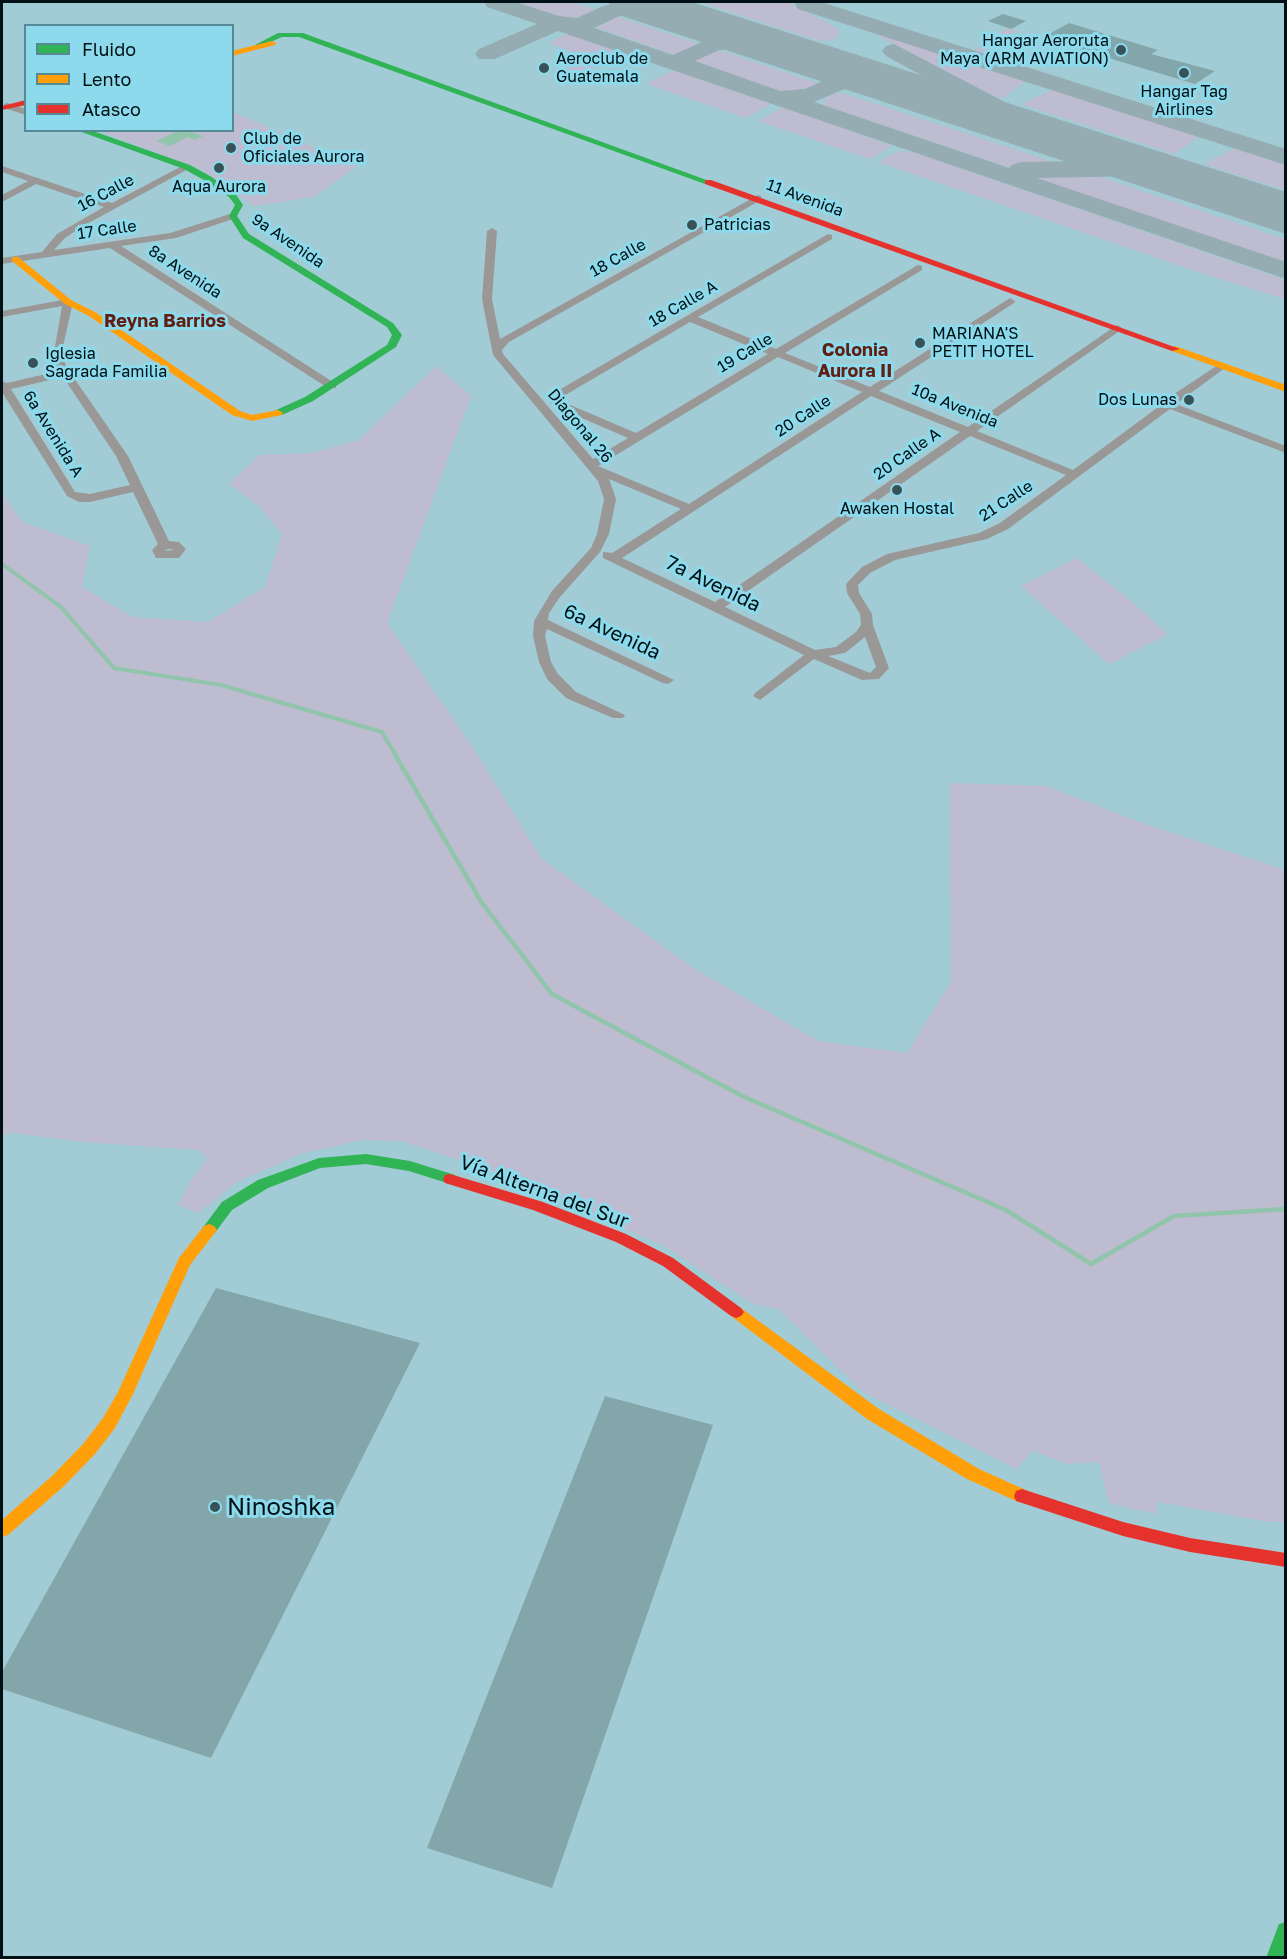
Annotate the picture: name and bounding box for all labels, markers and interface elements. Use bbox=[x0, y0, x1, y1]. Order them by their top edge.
legend bbox=[24, 24, 234, 132]
place label: Hangar Aeroruta Maya (ARM AVIATION) bbox=[940, 31, 1109, 69]
text: Fluido bbox=[82, 38, 136, 60]
marker: Hangar Aeroruta Maya (ARM AVIATION) bbox=[1114, 43, 1128, 57]
place label: Aeroclub de Guatemala bbox=[556, 49, 648, 87]
marker: Aeroclub de Guatemala bbox=[537, 61, 551, 75]
marker: Hangar Tag Airlines bbox=[1177, 66, 1191, 80]
text: Lento bbox=[82, 68, 131, 90]
place label: Hangar Tag Airlines bbox=[1140, 82, 1228, 120]
text: Atasco bbox=[82, 98, 141, 120]
place label: Club de Oficiales Aurora bbox=[243, 129, 365, 167]
marker: Club de Oficiales Aurora bbox=[224, 141, 238, 155]
marker: Aqua Aurora bbox=[212, 161, 226, 175]
street label: 16 Calle bbox=[75, 170, 137, 216]
street label: 11 Avenida bbox=[764, 175, 846, 221]
place label: Aqua Aurora bbox=[172, 177, 266, 197]
street label: 9a Avenida bbox=[248, 210, 328, 272]
place label: Patricias bbox=[704, 215, 771, 235]
street label: 17 Calle bbox=[76, 216, 138, 244]
marker: Patricias bbox=[685, 218, 699, 232]
street label: 18 Calle bbox=[587, 235, 649, 281]
street label: 8a Avenida bbox=[145, 241, 225, 303]
street label: 18 Calle A bbox=[645, 277, 721, 331]
district label: Reyna Barrios bbox=[104, 310, 226, 332]
place label: MARIANA'S PETIT HOTEL bbox=[932, 324, 1034, 362]
street label: 19 Calle bbox=[714, 329, 776, 377]
marker: MARIANA'S PETIT HOTEL bbox=[913, 336, 927, 350]
district label: Colonia Aurora II bbox=[818, 339, 892, 382]
place label: Iglesia Sagrada Familia bbox=[45, 344, 167, 382]
marker: Iglesia Sagrada Familia bbox=[26, 356, 40, 370]
street label: 10a Avenida bbox=[909, 380, 1001, 432]
street label: Diagonal 26 bbox=[543, 385, 617, 467]
street label: 6a Avenida A bbox=[19, 387, 87, 481]
place label: Dos Lunas bbox=[1098, 390, 1177, 410]
street label: 20 Calle bbox=[772, 391, 834, 441]
marker: Dos Lunas bbox=[1182, 393, 1196, 407]
street label: 20 Calle A bbox=[870, 424, 944, 484]
street label: 21 Calle bbox=[975, 477, 1037, 525]
marker: Awaken Hostal bbox=[890, 483, 904, 497]
place label: Awaken Hostal bbox=[840, 499, 954, 519]
street label: 7a Avenida bbox=[662, 551, 764, 617]
street label: 6a Avenida bbox=[560, 599, 664, 665]
street label: Vía Alterna del Sur bbox=[456, 1150, 632, 1234]
place label: Ninoshka bbox=[227, 1493, 335, 1521]
marker: Ninoshka bbox=[208, 1500, 222, 1514]

